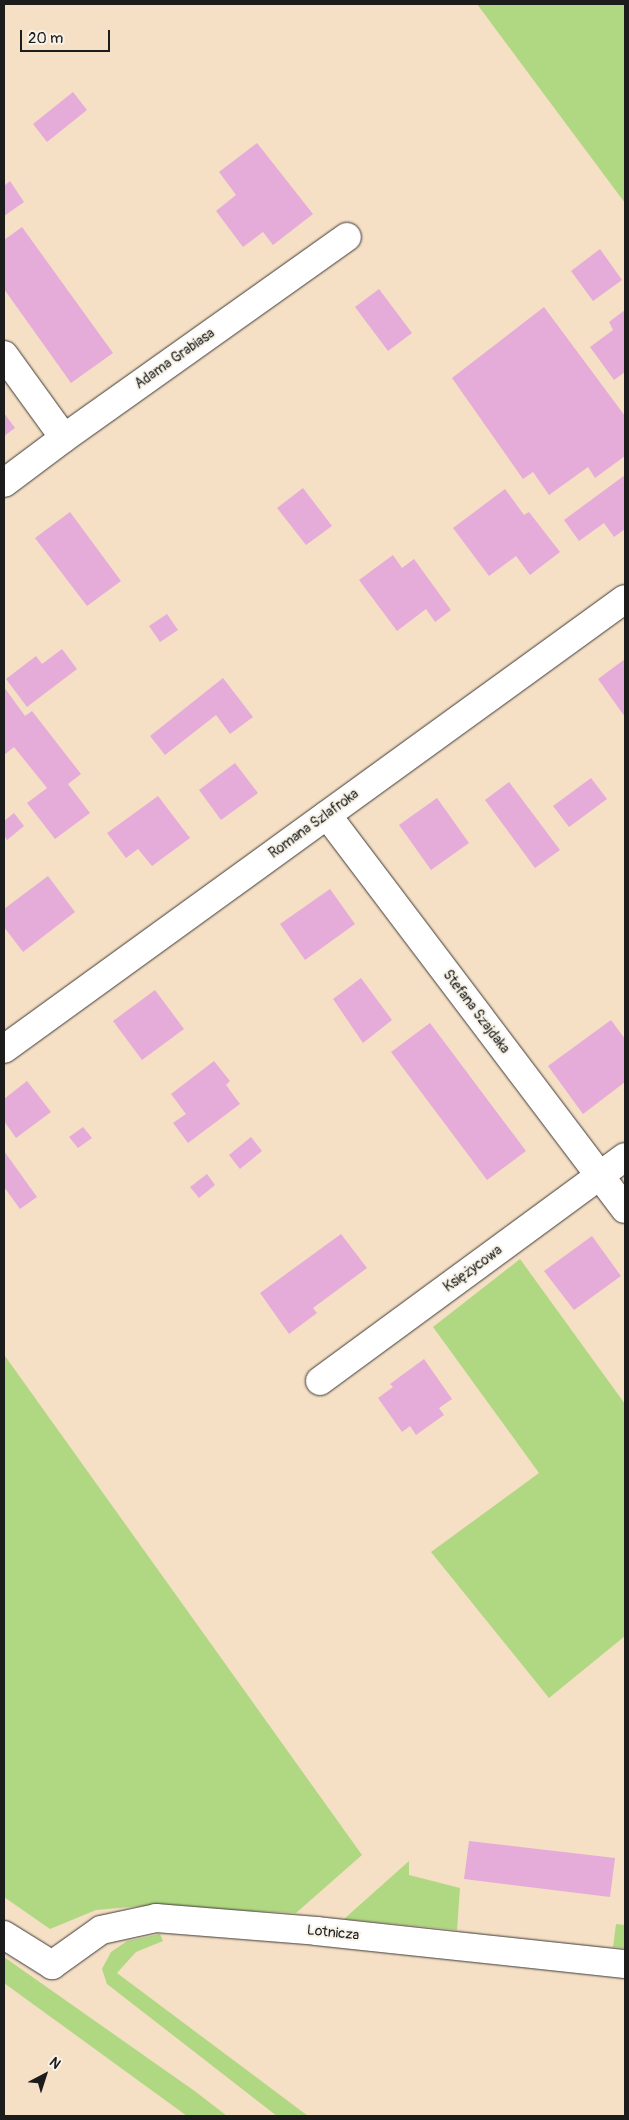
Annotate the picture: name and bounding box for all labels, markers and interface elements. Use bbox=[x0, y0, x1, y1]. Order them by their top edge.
scale bar bbox=[22, 20, 112, 52]
text: 20 m bbox=[28, 29, 63, 48]
street label: Adama Grabiasa bbox=[132, 325, 218, 393]
street label: Romana Szlafroka bbox=[266, 786, 362, 862]
street label: Stefana Szajdaka bbox=[439, 967, 513, 1057]
street label: Księżycowa bbox=[440, 1242, 506, 1296]
street label: Lotnicza bbox=[306, 1922, 360, 1944]
north arrow bbox=[20, 2050, 70, 2100]
text: N bbox=[46, 2054, 64, 2073]

